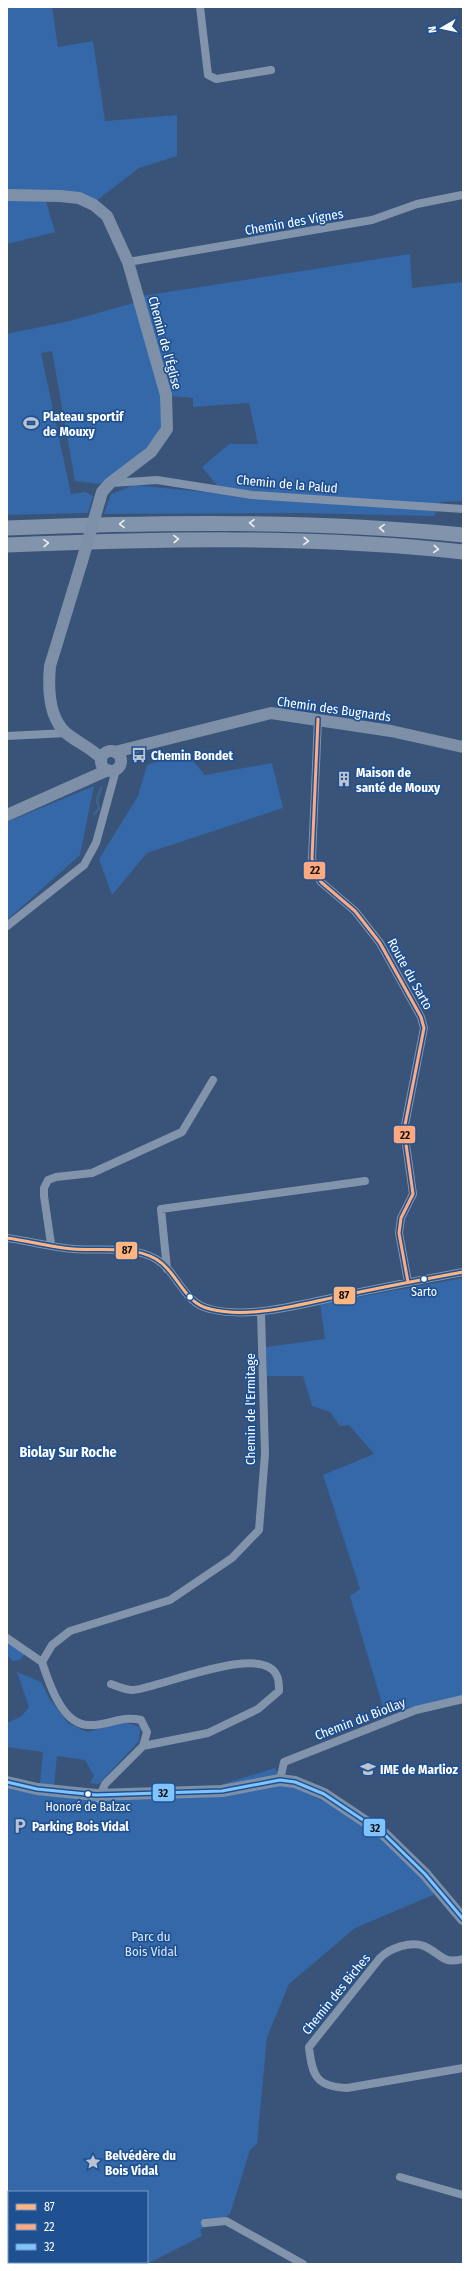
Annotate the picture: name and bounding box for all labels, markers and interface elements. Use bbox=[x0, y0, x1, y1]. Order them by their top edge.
north arrow bbox=[422, 8, 462, 48]
text: N bbox=[426, 25, 440, 34]
street label: Chemin des Vignes bbox=[244, 206, 345, 238]
street label: Chemin de l'Église bbox=[145, 295, 185, 391]
place label: Plateau sportif de Mouxy bbox=[43, 409, 125, 439]
sports icon: Plateau sportif de Mouxy bbox=[22, 414, 40, 432]
street label: Chemin de la Palud bbox=[236, 472, 338, 496]
one-way arrow bbox=[249, 519, 255, 527]
one-way arrow bbox=[119, 520, 125, 528]
one-way arrow bbox=[379, 523, 385, 532]
one-way arrow bbox=[173, 535, 179, 544]
one-way arrow bbox=[303, 536, 309, 545]
one-way arrow bbox=[43, 539, 49, 548]
one-way arrow bbox=[433, 544, 439, 553]
street label: Chemin des Bugnards bbox=[276, 694, 392, 724]
bus stop icon: Chemin Bondet bbox=[130, 746, 148, 764]
place label: Chemin Bondet bbox=[151, 748, 234, 763]
place label: Maison de santé de Mouxy bbox=[356, 765, 441, 795]
building icon: Maison de santé de Mouxy bbox=[335, 770, 353, 788]
line badge: 22 bbox=[303, 861, 326, 880]
text: 22 bbox=[309, 864, 320, 877]
street label: Route du Sarto bbox=[384, 936, 436, 1012]
line badge: 22 bbox=[393, 1125, 416, 1144]
text: 22 bbox=[399, 1129, 410, 1142]
line badge: 87 bbox=[115, 1241, 138, 1260]
text: 87 bbox=[122, 1244, 132, 1257]
marker: Sarto bbox=[419, 1274, 429, 1284]
place label: Sarto bbox=[411, 1285, 437, 1299]
line badge: 87 bbox=[333, 1286, 356, 1305]
text: 87 bbox=[339, 1289, 349, 1302]
unlabelled marker bbox=[185, 1292, 195, 1302]
street label: Chemin de l'Ermitage bbox=[243, 1353, 258, 1465]
district label: Biolay Sur Roche bbox=[19, 1444, 117, 1461]
street label: Chemin du Biollay bbox=[313, 1695, 408, 1743]
school or university icon: IME de Marlioz bbox=[359, 1760, 377, 1778]
place label: IME de Marlioz bbox=[380, 1762, 458, 1777]
line badge: 32 bbox=[152, 1783, 175, 1802]
text: 32 bbox=[157, 1787, 168, 1800]
marker: Honoré de Balzac bbox=[83, 1789, 93, 1799]
place label: Honoré de Balzac bbox=[45, 1800, 131, 1814]
parking icon: Parking Bois Vidal bbox=[11, 1817, 29, 1835]
line badge: 32 bbox=[363, 1818, 386, 1837]
place label: Parking Bois Vidal bbox=[32, 1819, 129, 1834]
text: 32 bbox=[369, 1822, 380, 1835]
park label: Parc du Bois Vidal bbox=[125, 1929, 178, 1959]
street label: Chemin des Biches bbox=[299, 1950, 373, 2037]
place label: Belvédère du Bois Vidal bbox=[105, 2148, 176, 2178]
place icon: Belvédère du Bois Vidal bbox=[84, 2153, 102, 2171]
legend bbox=[8, 2191, 148, 2263]
text: 87 bbox=[44, 2200, 55, 2214]
text: 22 bbox=[44, 2220, 55, 2234]
text: 32 bbox=[44, 2240, 55, 2254]

